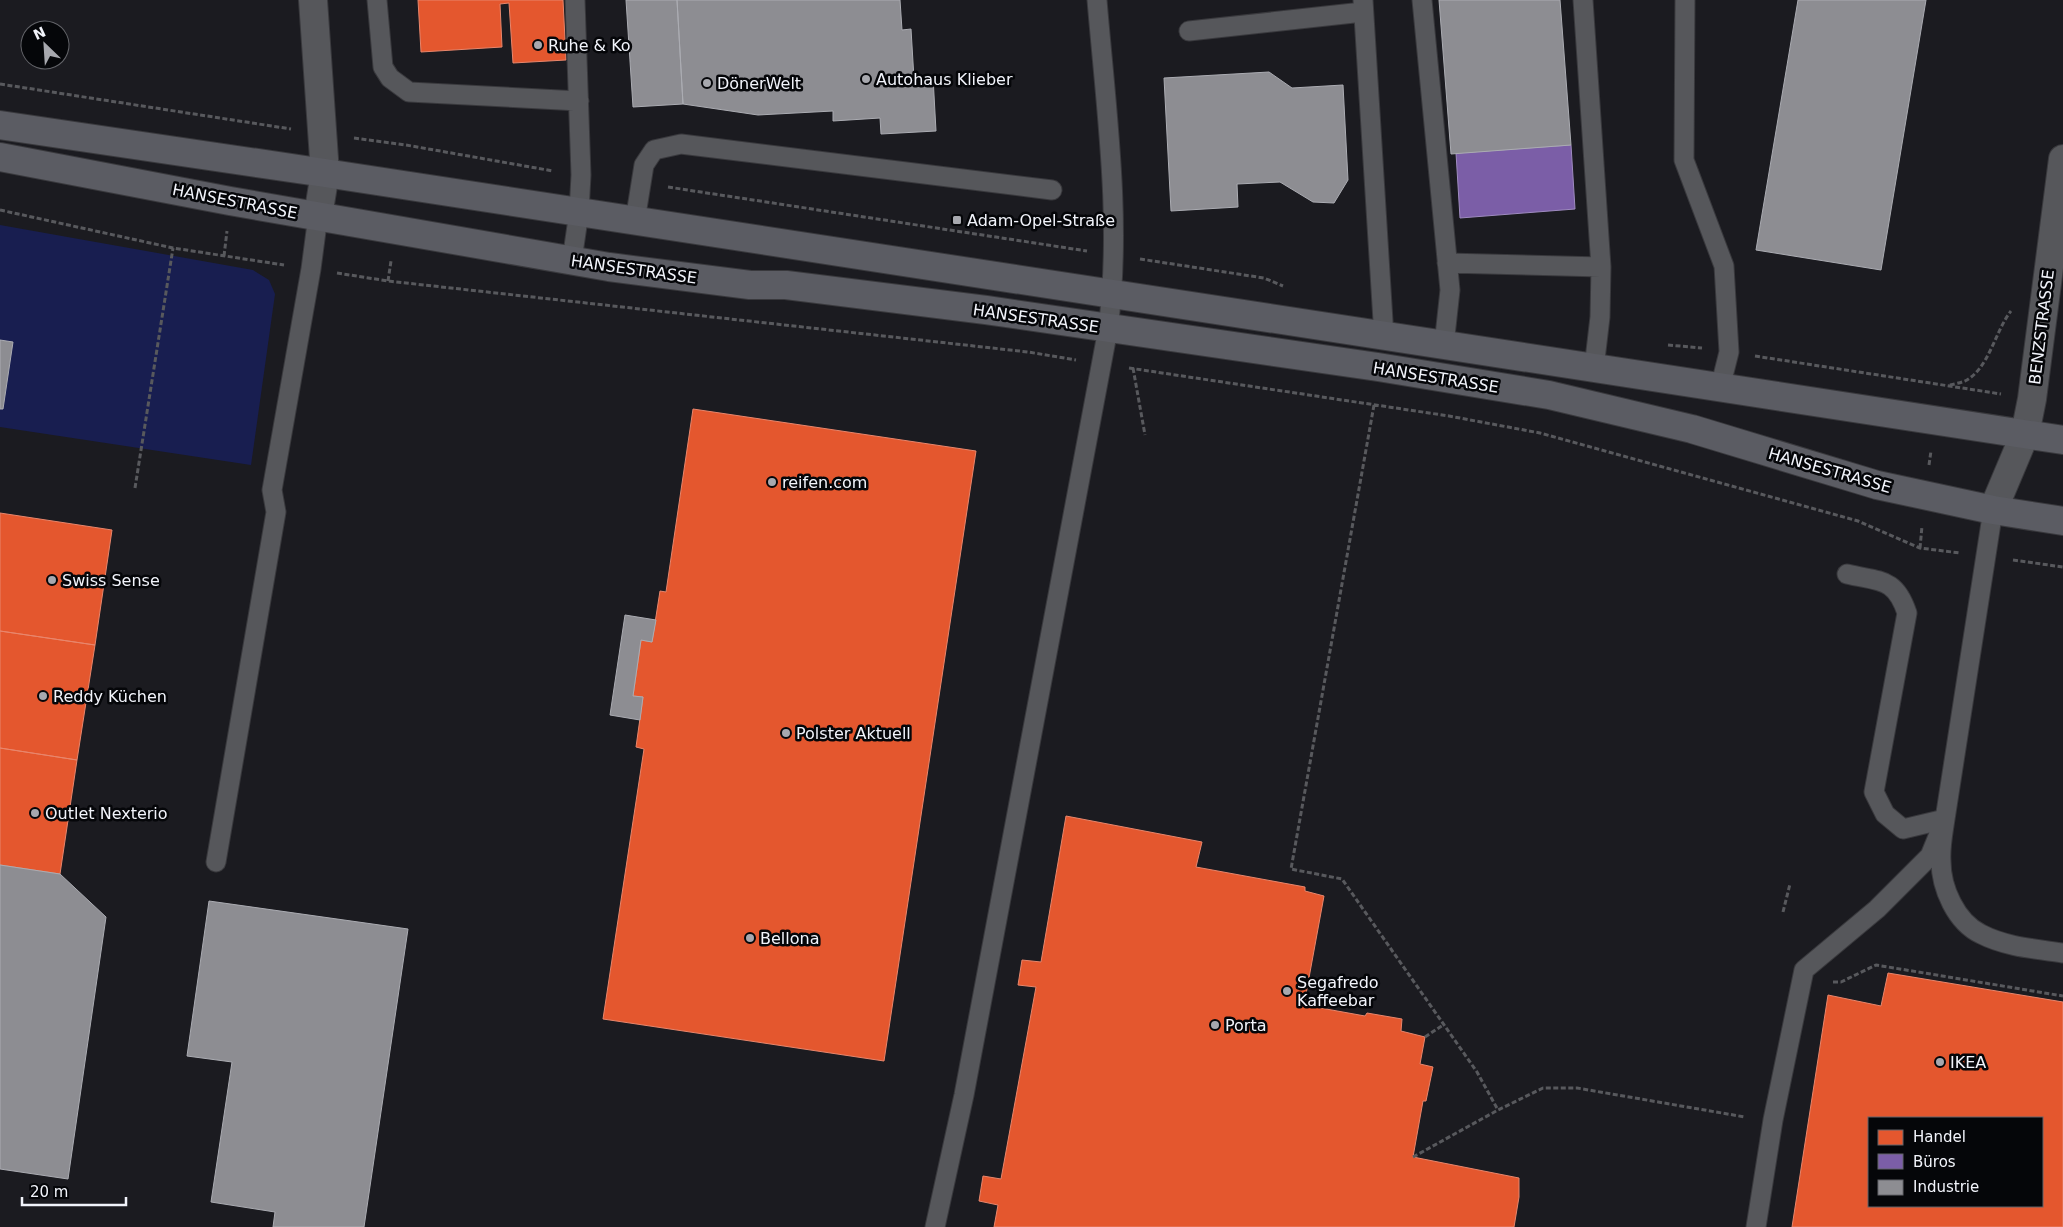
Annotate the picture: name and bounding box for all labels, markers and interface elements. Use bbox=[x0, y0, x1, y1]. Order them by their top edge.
north arrow bbox=[20, 20, 70, 70]
text: N bbox=[31, 23, 48, 43]
place label: Ruhe & Ko bbox=[548, 36, 631, 55]
marker: Ruhe & Ko bbox=[532, 39, 544, 51]
place label: Autohaus Klieber bbox=[876, 70, 1013, 89]
marker: Autohaus Klieber bbox=[860, 73, 872, 85]
place label: DönerWelt bbox=[717, 74, 801, 93]
marker: DönerWelt bbox=[701, 77, 713, 89]
street label: HANSESTRASSE bbox=[171, 180, 299, 223]
place label: Adam-Opel-Straße bbox=[967, 211, 1115, 230]
marker: Adam-Opel-Straße bbox=[951, 214, 963, 226]
street label: HANSESTRASSE bbox=[570, 251, 698, 288]
street label: BENZSTRASSE bbox=[2025, 268, 2058, 386]
street label: HANSESTRASSE bbox=[972, 300, 1100, 337]
street label: HANSESTRASSE bbox=[1372, 358, 1500, 397]
street label: HANSESTRASSE bbox=[1766, 444, 1894, 497]
place label: reifen.com bbox=[782, 473, 867, 492]
marker: reifen.com bbox=[766, 476, 778, 488]
place label: Swiss Sense bbox=[62, 571, 160, 590]
marker: Swiss Sense bbox=[46, 574, 58, 586]
place label: Reddy Küchen bbox=[53, 687, 167, 706]
marker: Reddy Küchen bbox=[37, 690, 49, 702]
place label: Polster Aktuell bbox=[796, 724, 911, 743]
marker: Polster Aktuell bbox=[780, 727, 792, 739]
place label: Outlet Nexterio bbox=[45, 804, 168, 823]
marker: Outlet Nexterio bbox=[29, 807, 41, 819]
place label: Bellona bbox=[760, 929, 819, 948]
marker: Bellona bbox=[744, 932, 756, 944]
place label: Segafredo Kaffeebar bbox=[1297, 973, 1379, 1010]
marker: Segafredo Kaffeebar bbox=[1281, 985, 1293, 997]
place label: Porta bbox=[1225, 1016, 1267, 1035]
marker: Porta bbox=[1209, 1019, 1221, 1031]
place label: IKEA bbox=[1950, 1053, 1986, 1072]
marker: IKEA bbox=[1934, 1056, 1946, 1068]
legend bbox=[1868, 1117, 2043, 1207]
text: Handel bbox=[1913, 1128, 1966, 1146]
text: Büros bbox=[1913, 1153, 1956, 1171]
scale bar bbox=[22, 1174, 126, 1206]
text: Industrie bbox=[1913, 1178, 1979, 1196]
text: 20 m bbox=[30, 1183, 68, 1201]

